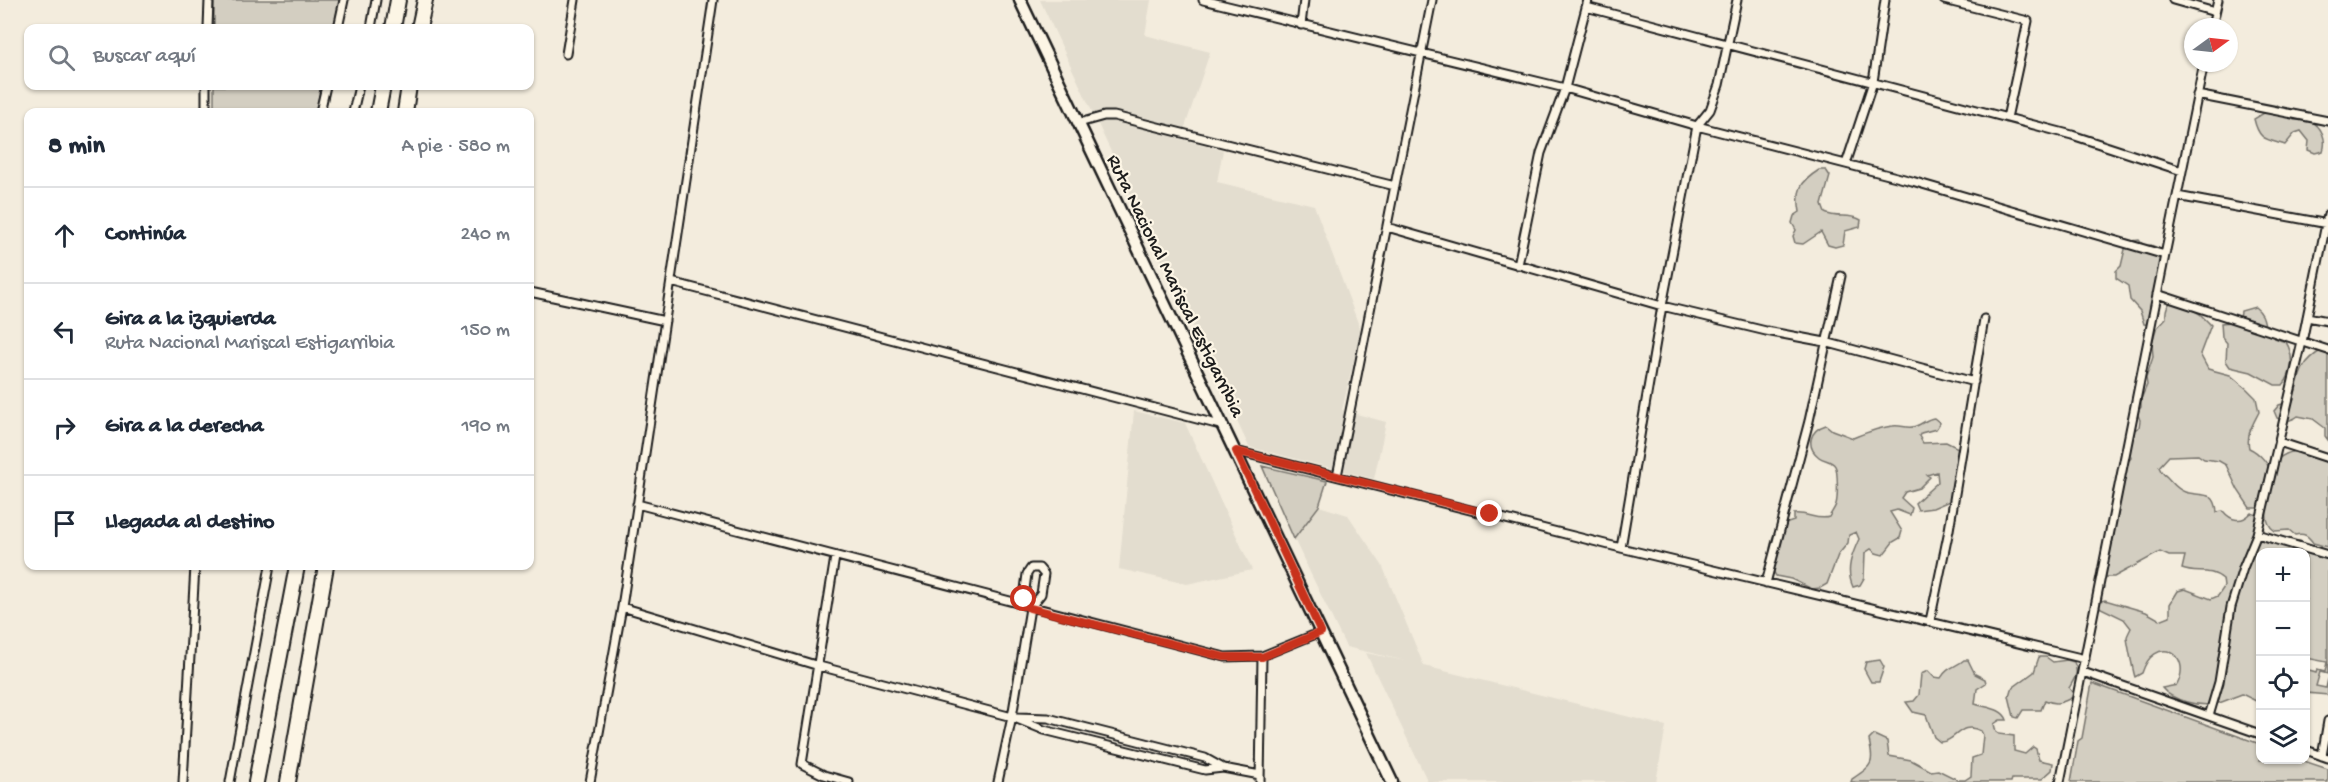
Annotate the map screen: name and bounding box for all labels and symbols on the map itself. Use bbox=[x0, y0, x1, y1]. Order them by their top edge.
north arrow bbox=[2184, 18, 2238, 72]
street label: Ruta Nacional Mariscal Estigarribia bbox=[1100, 151, 1248, 422]
route end bbox=[1476, 500, 1502, 526]
route start bbox=[1010, 585, 1036, 611]

